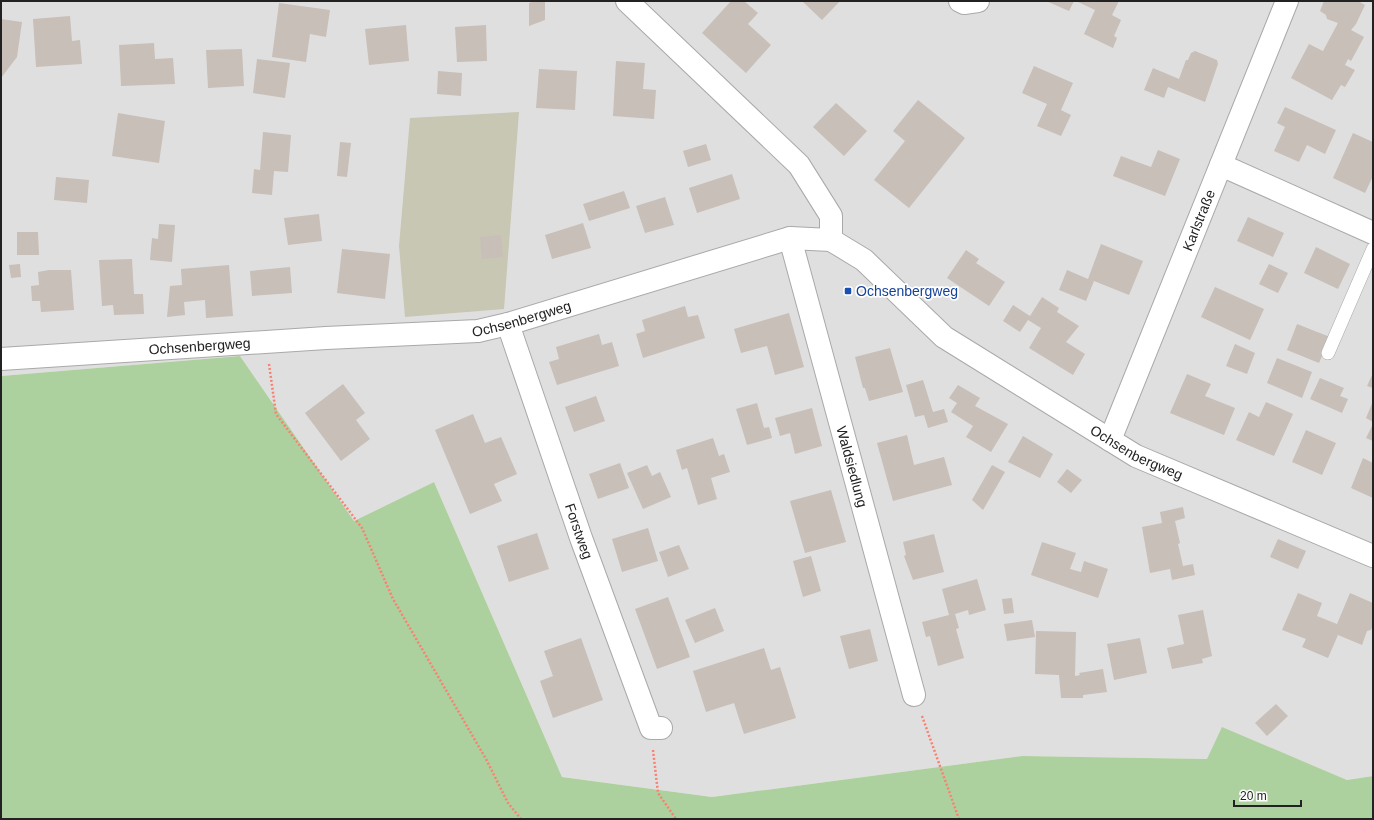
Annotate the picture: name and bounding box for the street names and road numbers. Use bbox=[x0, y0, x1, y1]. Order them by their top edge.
street label: Karlstraße bbox=[1179, 187, 1218, 253]
street label: Ochsenbergweg bbox=[472, 297, 573, 339]
street label: Ochsenbergweg bbox=[148, 335, 251, 357]
street label: Ochsenbergweg bbox=[1088, 422, 1185, 483]
street label: Waldsiedlung bbox=[833, 424, 871, 509]
street label: Forstweg bbox=[562, 501, 596, 561]

